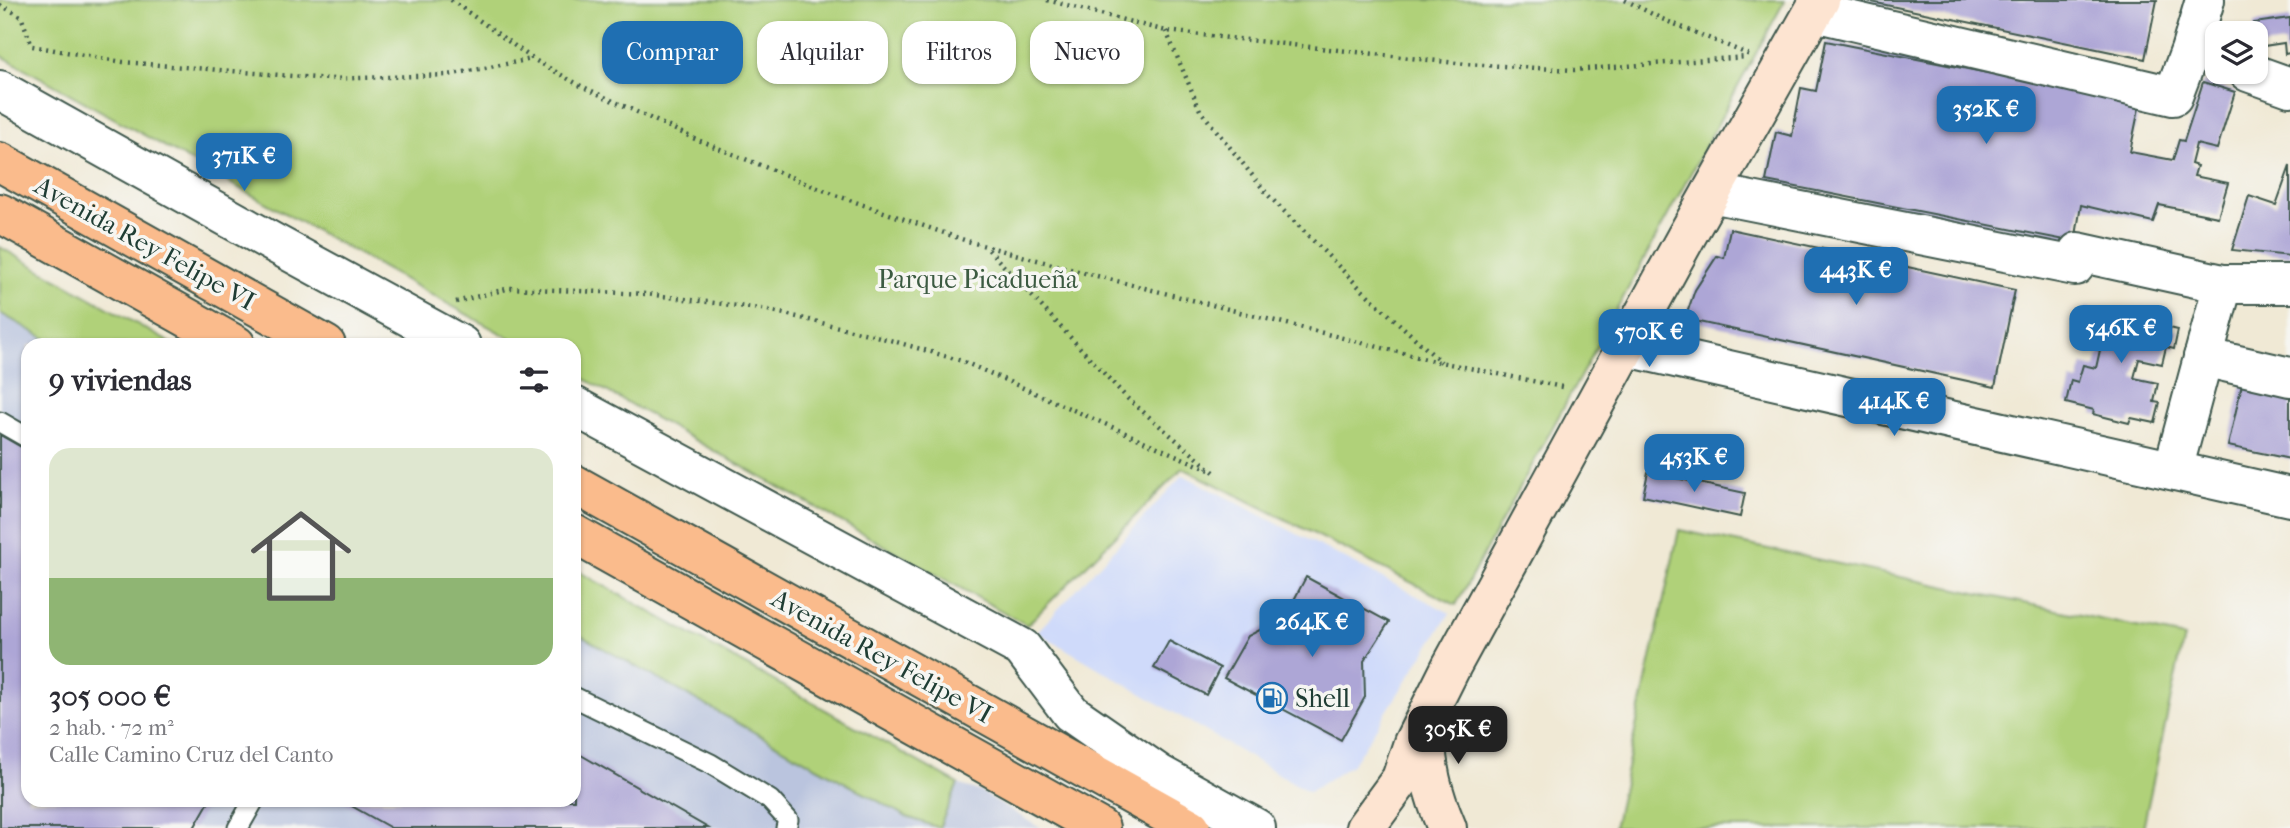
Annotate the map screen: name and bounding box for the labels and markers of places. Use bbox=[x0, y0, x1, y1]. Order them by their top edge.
pin: 352K € bbox=[1929, 86, 2043, 146]
pin: 371K € bbox=[187, 134, 301, 193]
pin: 443K € bbox=[1799, 247, 1913, 307]
pin: 546K € bbox=[2064, 306, 2178, 365]
pin: 570K € bbox=[1592, 310, 1706, 369]
pin: 414K € bbox=[1837, 378, 1951, 438]
pin: 453K € bbox=[1637, 434, 1751, 494]
pin: 264K € bbox=[1255, 600, 1369, 659]
fuel station icon: Shell bbox=[1255, 681, 1289, 715]
place label: Shell bbox=[1295, 683, 1350, 714]
pin: 305K € bbox=[1401, 706, 1515, 766]

